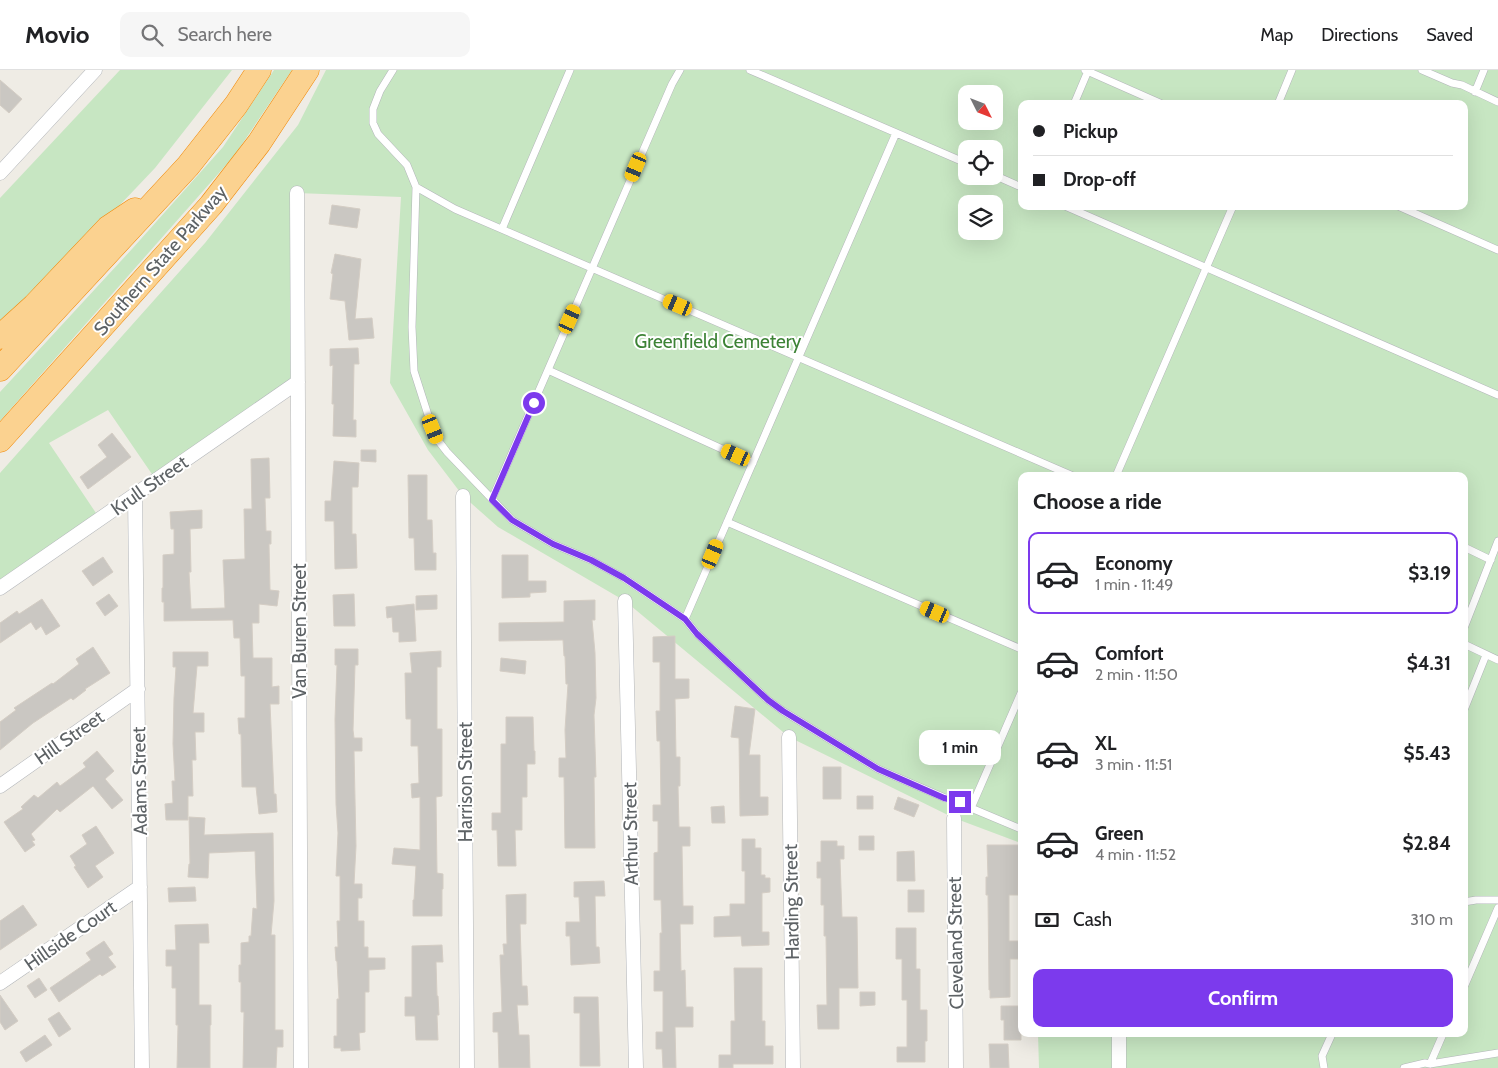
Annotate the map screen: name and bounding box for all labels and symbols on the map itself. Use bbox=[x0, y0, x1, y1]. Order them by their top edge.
north arrow bbox=[958, 85, 1002, 130]
car bbox=[623, 150, 648, 184]
street label: Southern State Parkway bbox=[89, 180, 232, 340]
car bbox=[661, 292, 694, 318]
car bbox=[557, 302, 582, 336]
park label: Greenfield Cemetery bbox=[635, 330, 802, 353]
route start bbox=[523, 392, 545, 414]
car bbox=[420, 412, 445, 446]
car bbox=[719, 442, 752, 468]
street label: Krull Street bbox=[106, 450, 193, 520]
car bbox=[700, 537, 725, 571]
street label: Van Buren Street bbox=[288, 563, 311, 699]
car bbox=[918, 599, 951, 625]
street label: Hill Street bbox=[30, 705, 109, 770]
street label: Harrison Street bbox=[454, 721, 477, 842]
street label: Adams Street bbox=[127, 726, 152, 836]
callout: 1 min bbox=[919, 730, 1001, 764]
street label: Arthur Street bbox=[618, 781, 643, 886]
route end bbox=[949, 791, 971, 813]
street label: Harding Street bbox=[779, 843, 804, 960]
street label: Cleveland Street bbox=[943, 876, 968, 1009]
street label: Hillside Court bbox=[20, 895, 121, 975]

